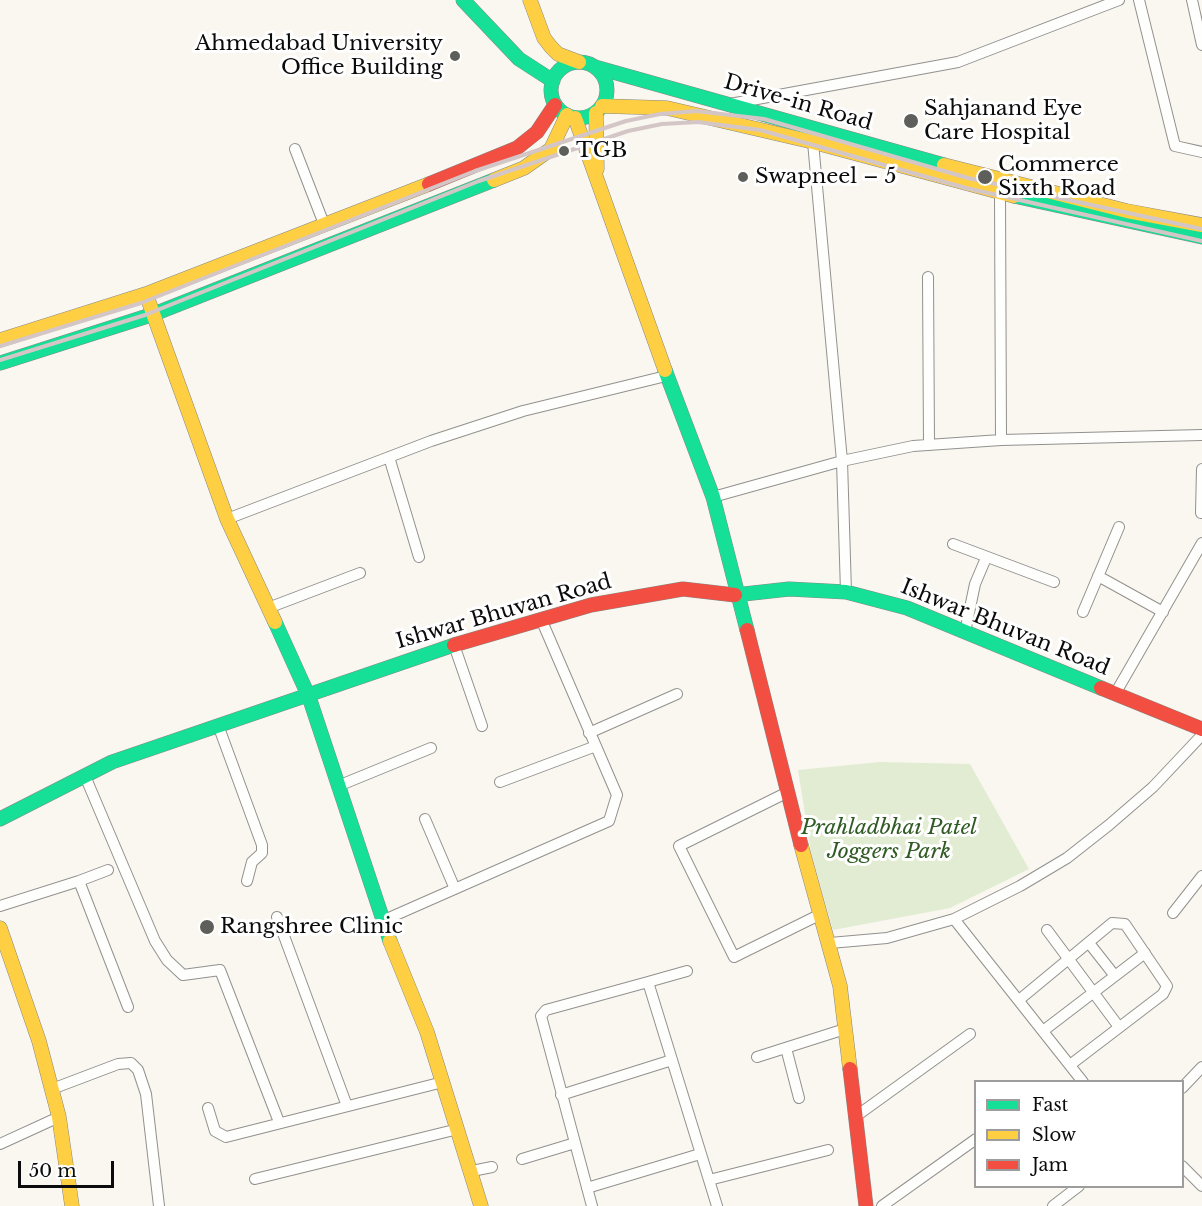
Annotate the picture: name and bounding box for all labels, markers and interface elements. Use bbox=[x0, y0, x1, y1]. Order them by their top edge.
place label: Ahmedabad University Office Building bbox=[195, 31, 443, 81]
marker: Ahmedabad University Office Building bbox=[448, 49, 462, 63]
street label: Drive-in Road bbox=[721, 70, 875, 136]
place label: Sahjanand Eye Care Hospital bbox=[924, 96, 1082, 146]
marker: Sahjanand Eye Care Hospital bbox=[902, 112, 920, 130]
place label: TGB bbox=[576, 138, 627, 164]
marker: TGB bbox=[557, 144, 571, 158]
place label: Commerce Sixth Road bbox=[998, 152, 1119, 202]
place label: Swapneel – 5 bbox=[755, 164, 896, 190]
marker: Commerce Sixth Road bbox=[976, 168, 994, 186]
marker: Swapneel – 5 bbox=[736, 170, 750, 184]
street label: Ishwar Bhuvan Road bbox=[393, 569, 615, 655]
street label: Ishwar Bhuvan Road bbox=[897, 575, 1113, 681]
park label: Prahladbhai Patel Joggers Park bbox=[801, 815, 977, 865]
place label: Rangshree Clinic bbox=[220, 914, 403, 940]
marker: Rangshree Clinic bbox=[198, 918, 216, 936]
legend bbox=[974, 1080, 1184, 1188]
text: Fast bbox=[1032, 1094, 1068, 1116]
text: Slow bbox=[1032, 1124, 1076, 1146]
scale bar bbox=[21, 1149, 117, 1187]
text: Jam bbox=[1032, 1154, 1068, 1176]
text: 50 m bbox=[29, 1160, 77, 1182]

